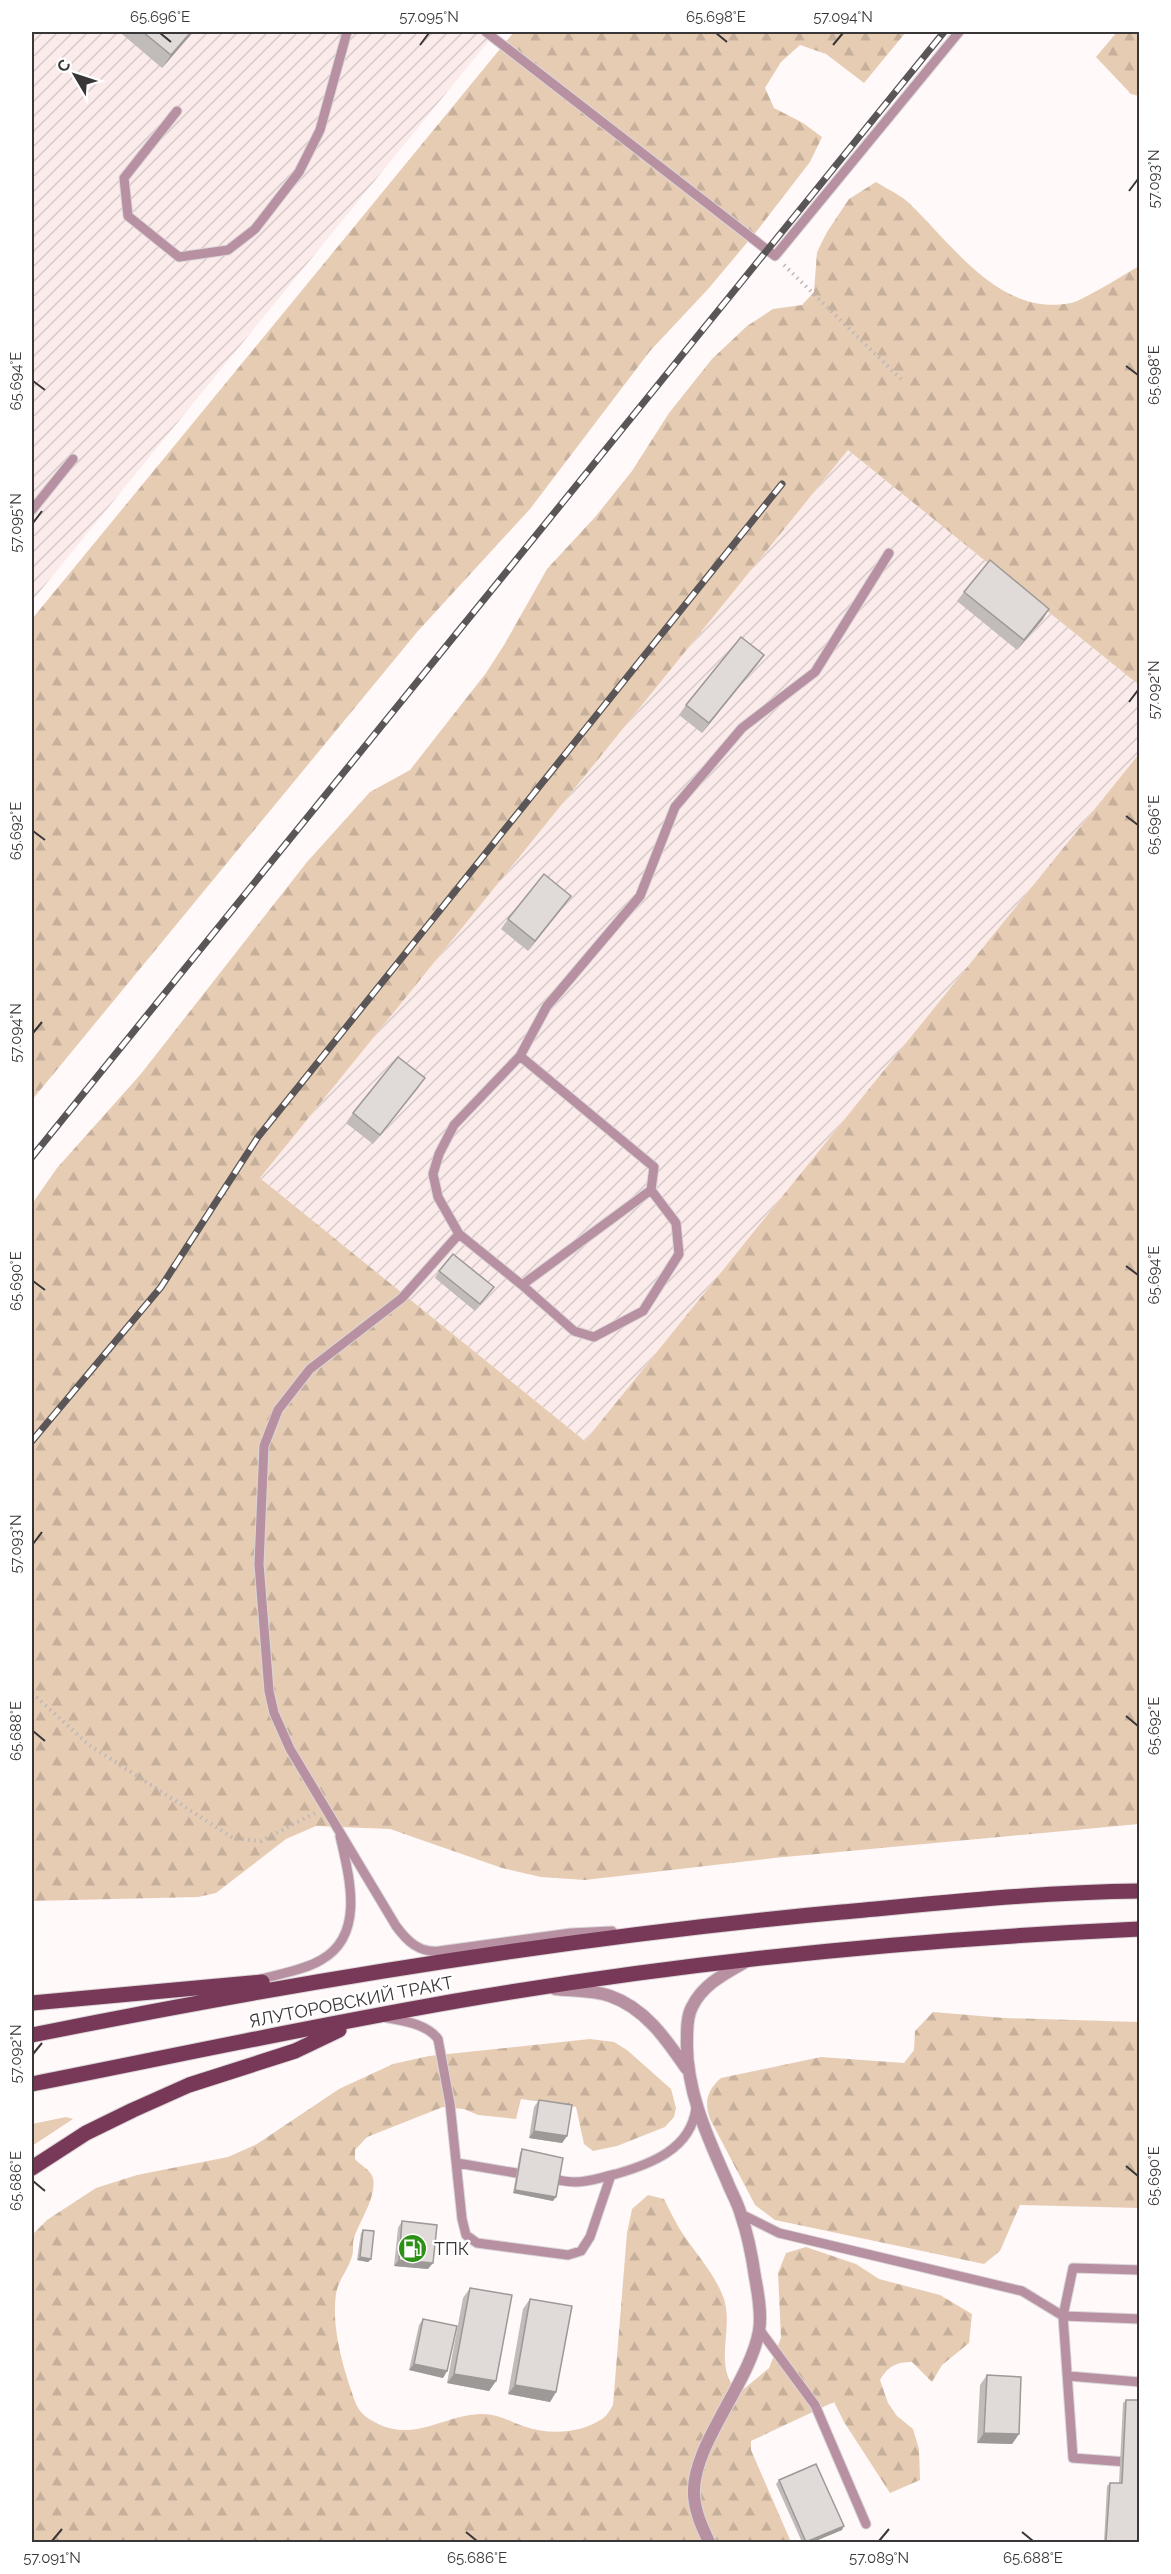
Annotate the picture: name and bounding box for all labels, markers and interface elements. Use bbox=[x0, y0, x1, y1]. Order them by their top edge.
text: 65.696°E bbox=[130, 8, 190, 26]
text: 57.095°N bbox=[399, 8, 459, 26]
text: 65.698°E bbox=[686, 8, 746, 26]
text: 57.094°N bbox=[813, 8, 873, 26]
north arrow bbox=[45, 45, 105, 105]
text: С bbox=[53, 56, 75, 76]
text: 57.093°N bbox=[1145, 149, 1163, 209]
text: 65.698°E bbox=[1145, 345, 1163, 405]
text: 65.694°E bbox=[7, 351, 25, 411]
text: 57.095°N bbox=[7, 493, 25, 553]
text: 57.092°N bbox=[1145, 660, 1163, 720]
text: 65.696°E bbox=[1145, 795, 1163, 855]
text: 65.692°E bbox=[7, 802, 25, 860]
text: 57.094°N bbox=[7, 1003, 25, 1063]
text: 65.694°E bbox=[1145, 1245, 1163, 1305]
text: 65.690°E bbox=[7, 1251, 25, 1311]
text: 57.093°N bbox=[7, 1514, 25, 1574]
text: 65.692°E bbox=[1145, 1697, 1163, 1755]
text: 65.688°E bbox=[7, 1701, 25, 1761]
street label: ЯЛУТОРОВСКИЙ ТРАКТ bbox=[247, 1971, 455, 2032]
text: 57.092°N bbox=[7, 2024, 25, 2084]
text: 65.690°E bbox=[1145, 2146, 1163, 2206]
text: 65.686°E bbox=[7, 2151, 25, 2211]
fuel station icon: ТПК bbox=[397, 2233, 429, 2265]
place label: ТПК bbox=[434, 2238, 469, 2259]
text: 57.091°N bbox=[23, 2549, 81, 2567]
text: 65.686°E bbox=[447, 2549, 507, 2567]
text: 57.089°N bbox=[849, 2549, 909, 2567]
text: 65.688°E bbox=[1003, 2549, 1063, 2567]

